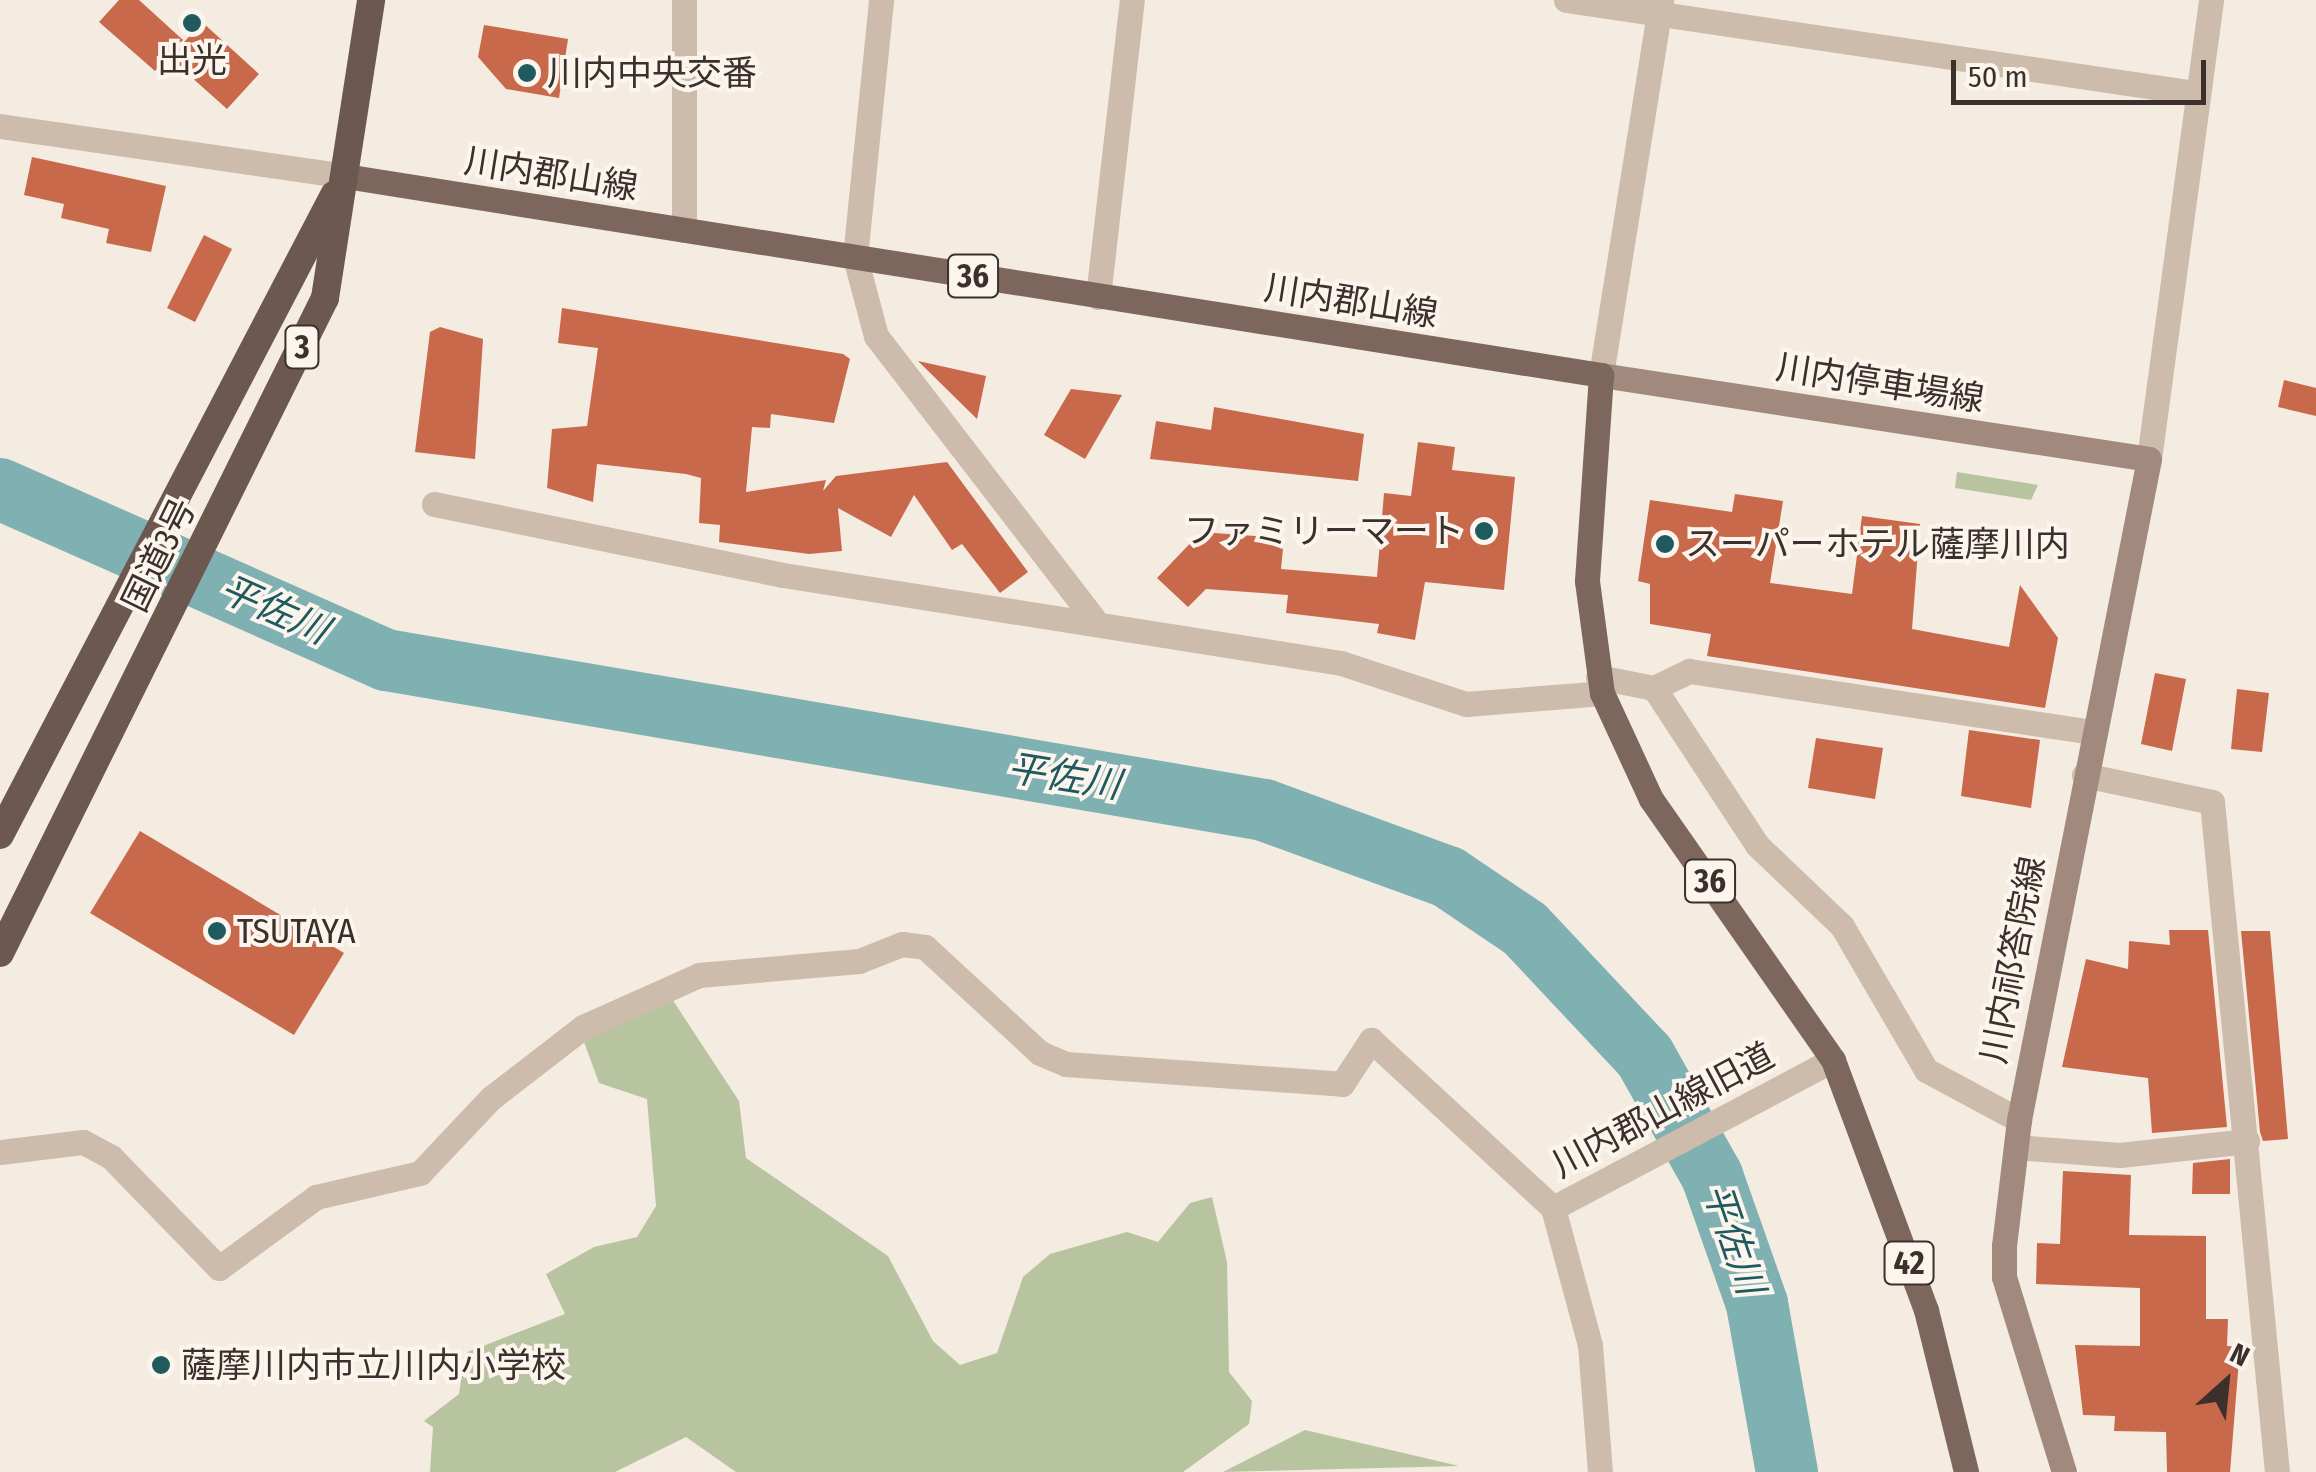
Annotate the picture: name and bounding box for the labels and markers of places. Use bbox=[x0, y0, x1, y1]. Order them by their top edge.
marker: 出光 bbox=[181, 12, 203, 34]
place label: 出光 bbox=[157, 39, 227, 81]
place label: 川内中央交番 bbox=[547, 52, 757, 94]
marker: 川内中央交番 bbox=[516, 62, 538, 84]
place label: ファミリーマート bbox=[1184, 510, 1464, 552]
marker: ファミリーマート bbox=[1473, 520, 1495, 542]
place label: スーパーホテル薩摩川内 bbox=[1685, 523, 2070, 565]
marker: スーパーホテル薩摩川内 bbox=[1654, 533, 1676, 555]
place label: TSUTAYA bbox=[237, 910, 356, 952]
marker: TSUTAYA bbox=[206, 920, 228, 942]
place label: 薩摩川内市立川内小学校 bbox=[181, 1344, 566, 1386]
marker: 薩摩川内市立川内小学校 bbox=[150, 1354, 172, 1376]

